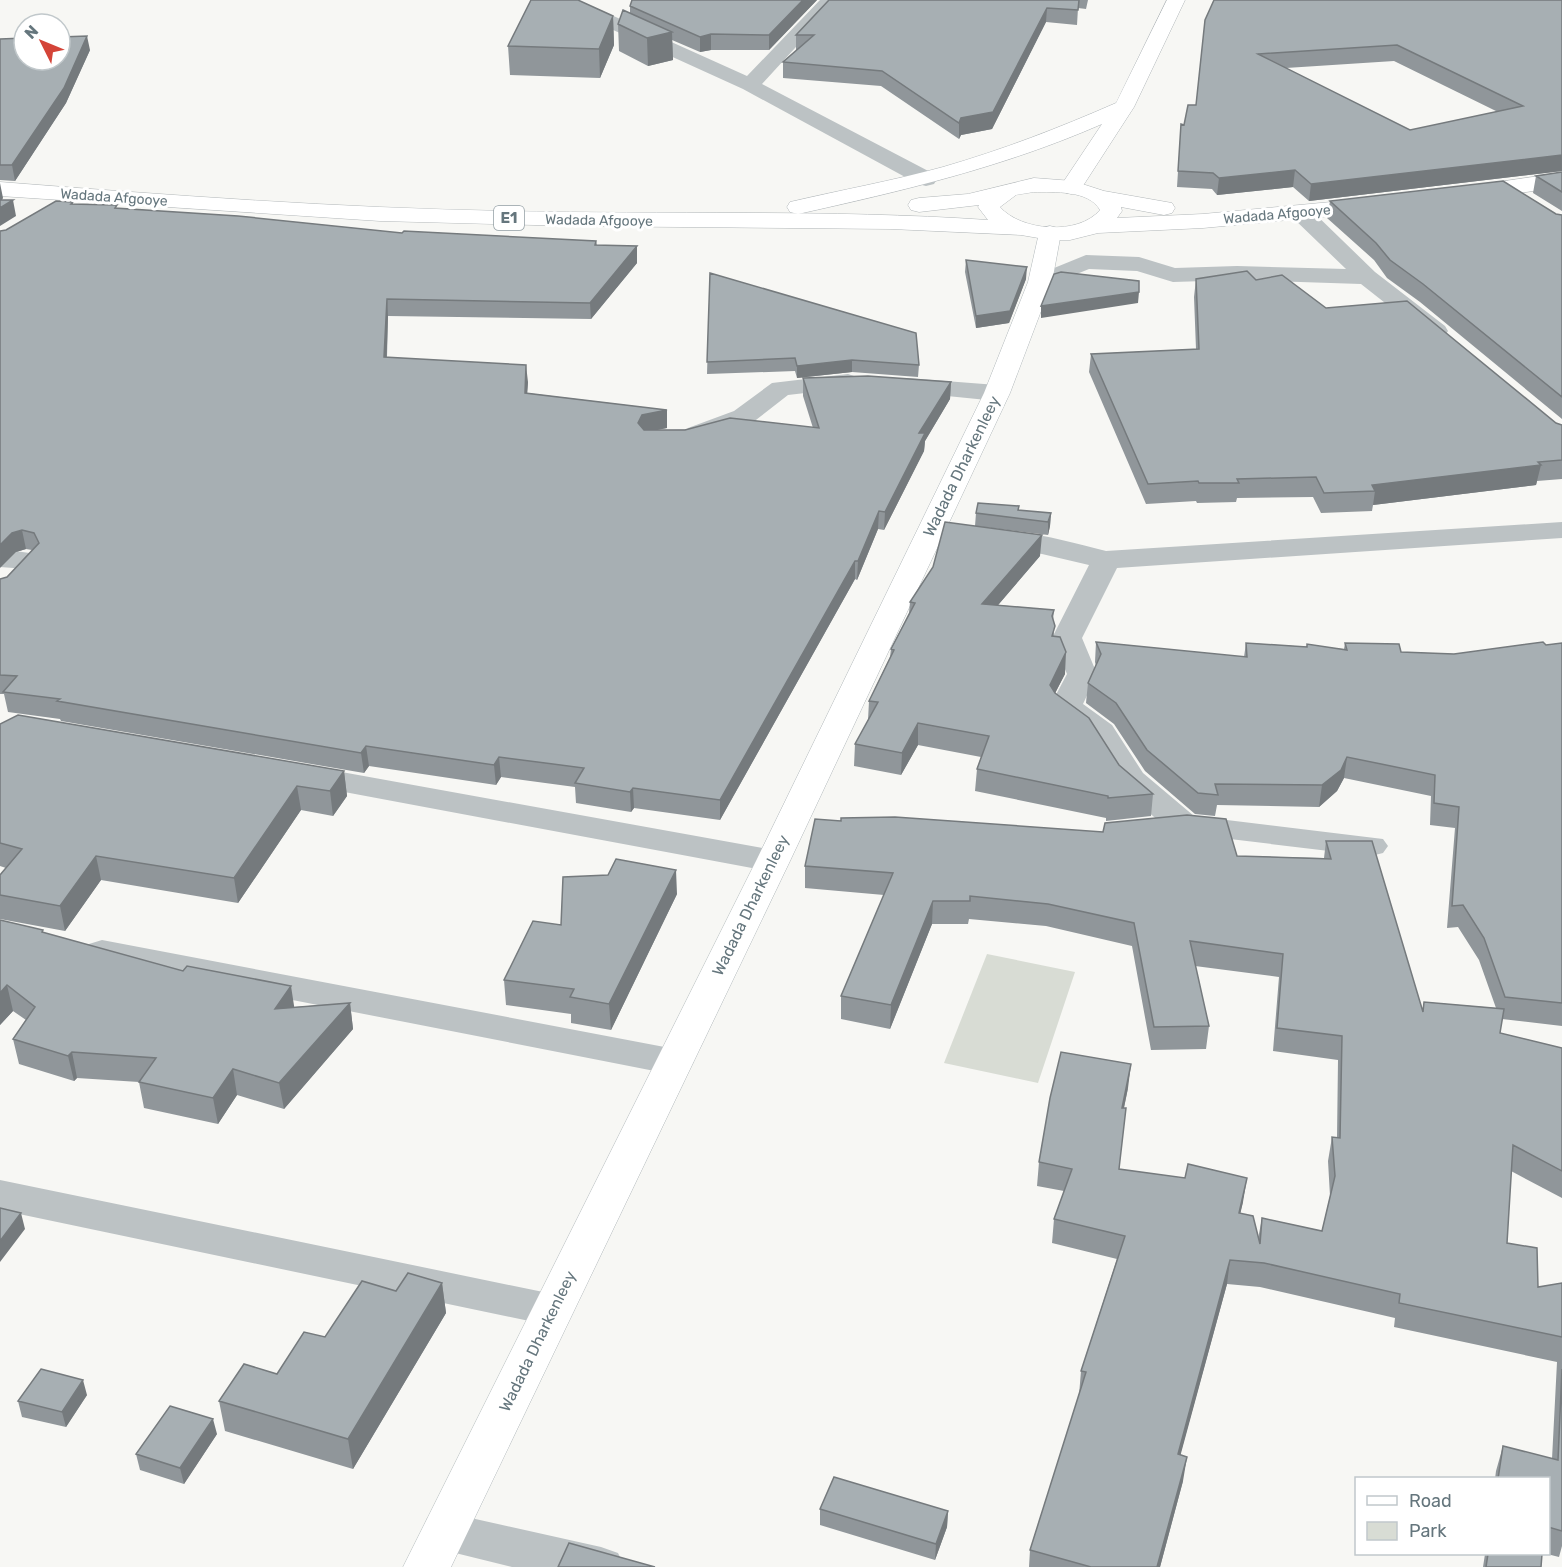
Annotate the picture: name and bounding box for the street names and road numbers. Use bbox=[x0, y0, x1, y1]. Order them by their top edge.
street label: Wadada Afgooye bbox=[60, 185, 168, 210]
street label: Wadada Afgooye bbox=[1223, 201, 1332, 228]
road number: E1 bbox=[494, 206, 524, 230]
street label: Wadada Afgooye bbox=[545, 211, 653, 230]
street label: Wadada Dharkenleey bbox=[919, 392, 1004, 540]
street label: Wadada Dharkenleey bbox=[708, 831, 793, 979]
street label: Wadada Dharkenleey bbox=[495, 1267, 580, 1415]

